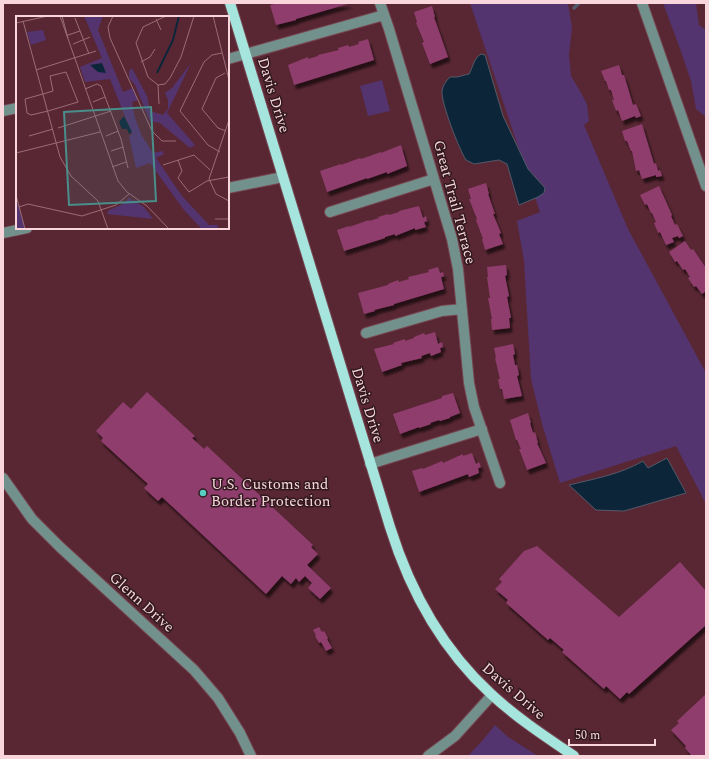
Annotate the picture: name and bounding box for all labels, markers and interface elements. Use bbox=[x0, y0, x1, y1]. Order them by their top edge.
inset map bbox=[16, 16, 229, 229]
street label: Davis Drive bbox=[251, 55, 296, 136]
street label: Great Trail Terrace bbox=[427, 138, 482, 267]
street label: Davis Drive bbox=[345, 365, 390, 446]
place label: U.S. Customs and Border Protection bbox=[211, 473, 331, 513]
marker: U.S. Customs and Border Protection bbox=[198, 488, 208, 498]
street label: Glenn Drive bbox=[104, 567, 180, 638]
street label: Davis Drive bbox=[477, 657, 551, 726]
scale bar bbox=[569, 721, 655, 747]
text: 50 m bbox=[575, 726, 600, 745]

